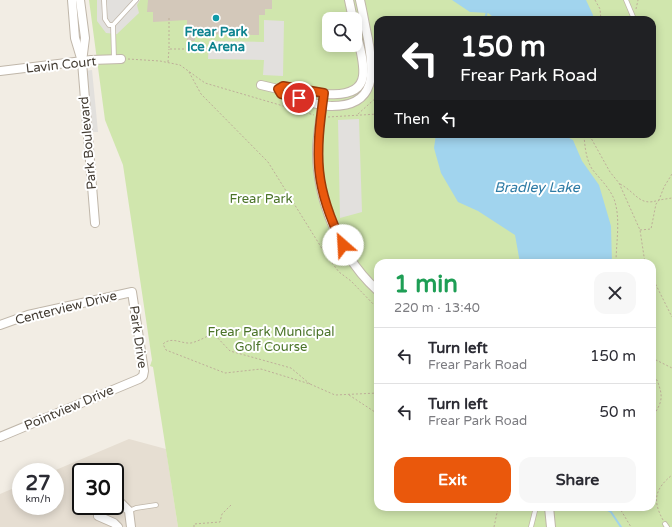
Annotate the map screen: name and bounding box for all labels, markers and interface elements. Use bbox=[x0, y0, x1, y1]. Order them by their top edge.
map controls bbox=[322, 12, 362, 52]
button: search bbox=[322, 12, 362, 52]
marker: Frear Park Ice Arena bbox=[211, 13, 221, 23]
place label: Frear Park Ice Arena bbox=[184, 24, 248, 55]
text: 150 m bbox=[460, 30, 546, 64]
icon: left bbox=[394, 32, 446, 84]
street label: Lavin Court bbox=[25, 53, 97, 77]
text: Frear Park Road bbox=[460, 64, 597, 86]
pin bbox=[282, 81, 316, 115]
icon: arrive bbox=[288, 87, 310, 109]
street label: Park Boulevard bbox=[76, 96, 100, 190]
icon: left bbox=[438, 108, 460, 130]
text: Then bbox=[394, 110, 430, 128]
water label: Bradley Lake bbox=[494, 179, 581, 196]
park label: Frear Park bbox=[229, 191, 293, 207]
position arrow bbox=[322, 224, 364, 266]
text: 1 min bbox=[394, 270, 458, 299]
button: close bbox=[594, 272, 636, 314]
street label: Centerview Drive bbox=[13, 288, 119, 328]
text: 220 m · 13:40 bbox=[394, 300, 480, 316]
street label: Park Drive bbox=[126, 305, 150, 369]
park label: Frear Park Municipal Golf Course bbox=[208, 324, 334, 355]
text: Turn left bbox=[428, 339, 488, 357]
icon: left bbox=[394, 345, 416, 367]
text: 150 m bbox=[590, 347, 636, 365]
text: Frear Park Road bbox=[428, 357, 527, 373]
street label: Pointview Drive bbox=[22, 382, 116, 434]
text: Turn left bbox=[428, 395, 488, 413]
icon: left bbox=[394, 401, 416, 423]
text: 50 m bbox=[599, 403, 636, 421]
text: Frear Park Road bbox=[428, 413, 527, 429]
button: Exit bbox=[394, 457, 511, 503]
button: Share bbox=[519, 457, 636, 503]
speed limit sign: 30 bbox=[72, 463, 124, 515]
text: 27 bbox=[25, 472, 51, 496]
text: km/h bbox=[25, 493, 51, 505]

